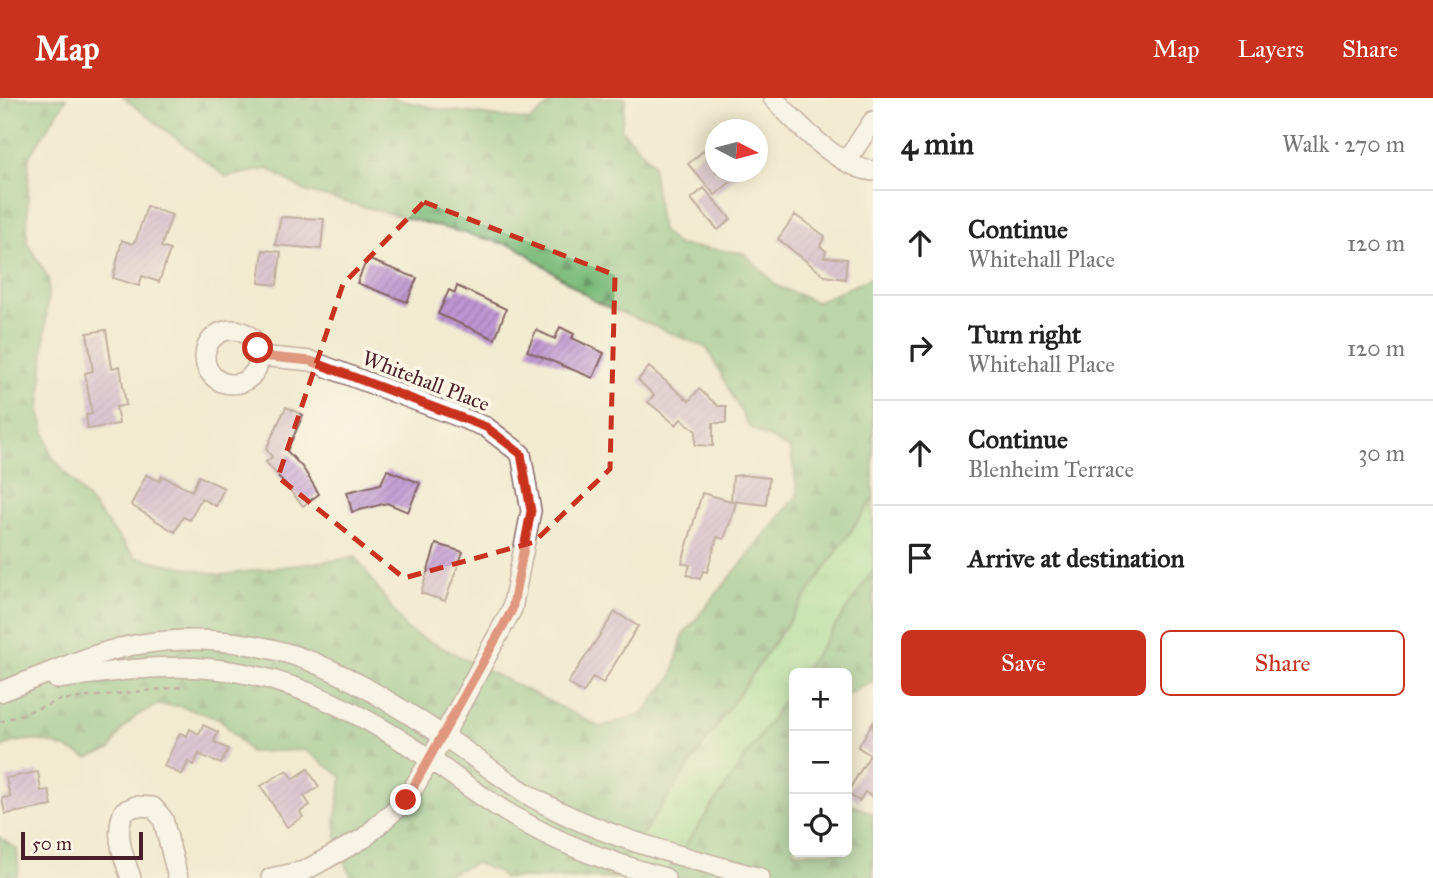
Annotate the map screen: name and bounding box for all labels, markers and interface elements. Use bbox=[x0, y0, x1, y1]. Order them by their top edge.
text: Map bbox=[35, 29, 99, 69]
text: Map bbox=[1153, 34, 1200, 64]
text: Layers bbox=[1238, 34, 1304, 64]
text: Share bbox=[1342, 34, 1398, 64]
north arrow bbox=[705, 119, 768, 182]
text: 4 min bbox=[901, 126, 974, 162]
text: Walk · 270 m bbox=[1282, 130, 1405, 158]
text: Continue bbox=[968, 213, 1068, 245]
icon: ahead bbox=[901, 224, 939, 262]
text: 120 m bbox=[1347, 229, 1405, 257]
text: Whitehall Place bbox=[968, 245, 1115, 273]
text: Turn right bbox=[968, 318, 1081, 350]
icon: right bbox=[901, 329, 939, 367]
route start bbox=[242, 332, 273, 363]
text: 120 m bbox=[1347, 334, 1405, 362]
street label: Whitehall Place bbox=[359, 345, 494, 417]
text: Whitehall Place bbox=[968, 350, 1115, 378]
text: Continue bbox=[968, 423, 1068, 455]
icon: ahead bbox=[901, 434, 939, 472]
text: 30 m bbox=[1358, 439, 1405, 467]
text: Blenheim Terrace bbox=[968, 455, 1134, 483]
icon: arrive bbox=[901, 539, 939, 577]
text: Arrive at destination bbox=[968, 542, 1185, 574]
button: Save bbox=[901, 630, 1146, 696]
button: Share bbox=[1160, 630, 1405, 696]
map controls bbox=[789, 668, 852, 857]
button: + bbox=[789, 668, 852, 731]
button: − bbox=[789, 731, 852, 794]
route end bbox=[390, 784, 421, 815]
button: locate bbox=[789, 794, 852, 857]
scale bar bbox=[21, 829, 144, 861]
text: 50 m bbox=[32, 832, 72, 855]

